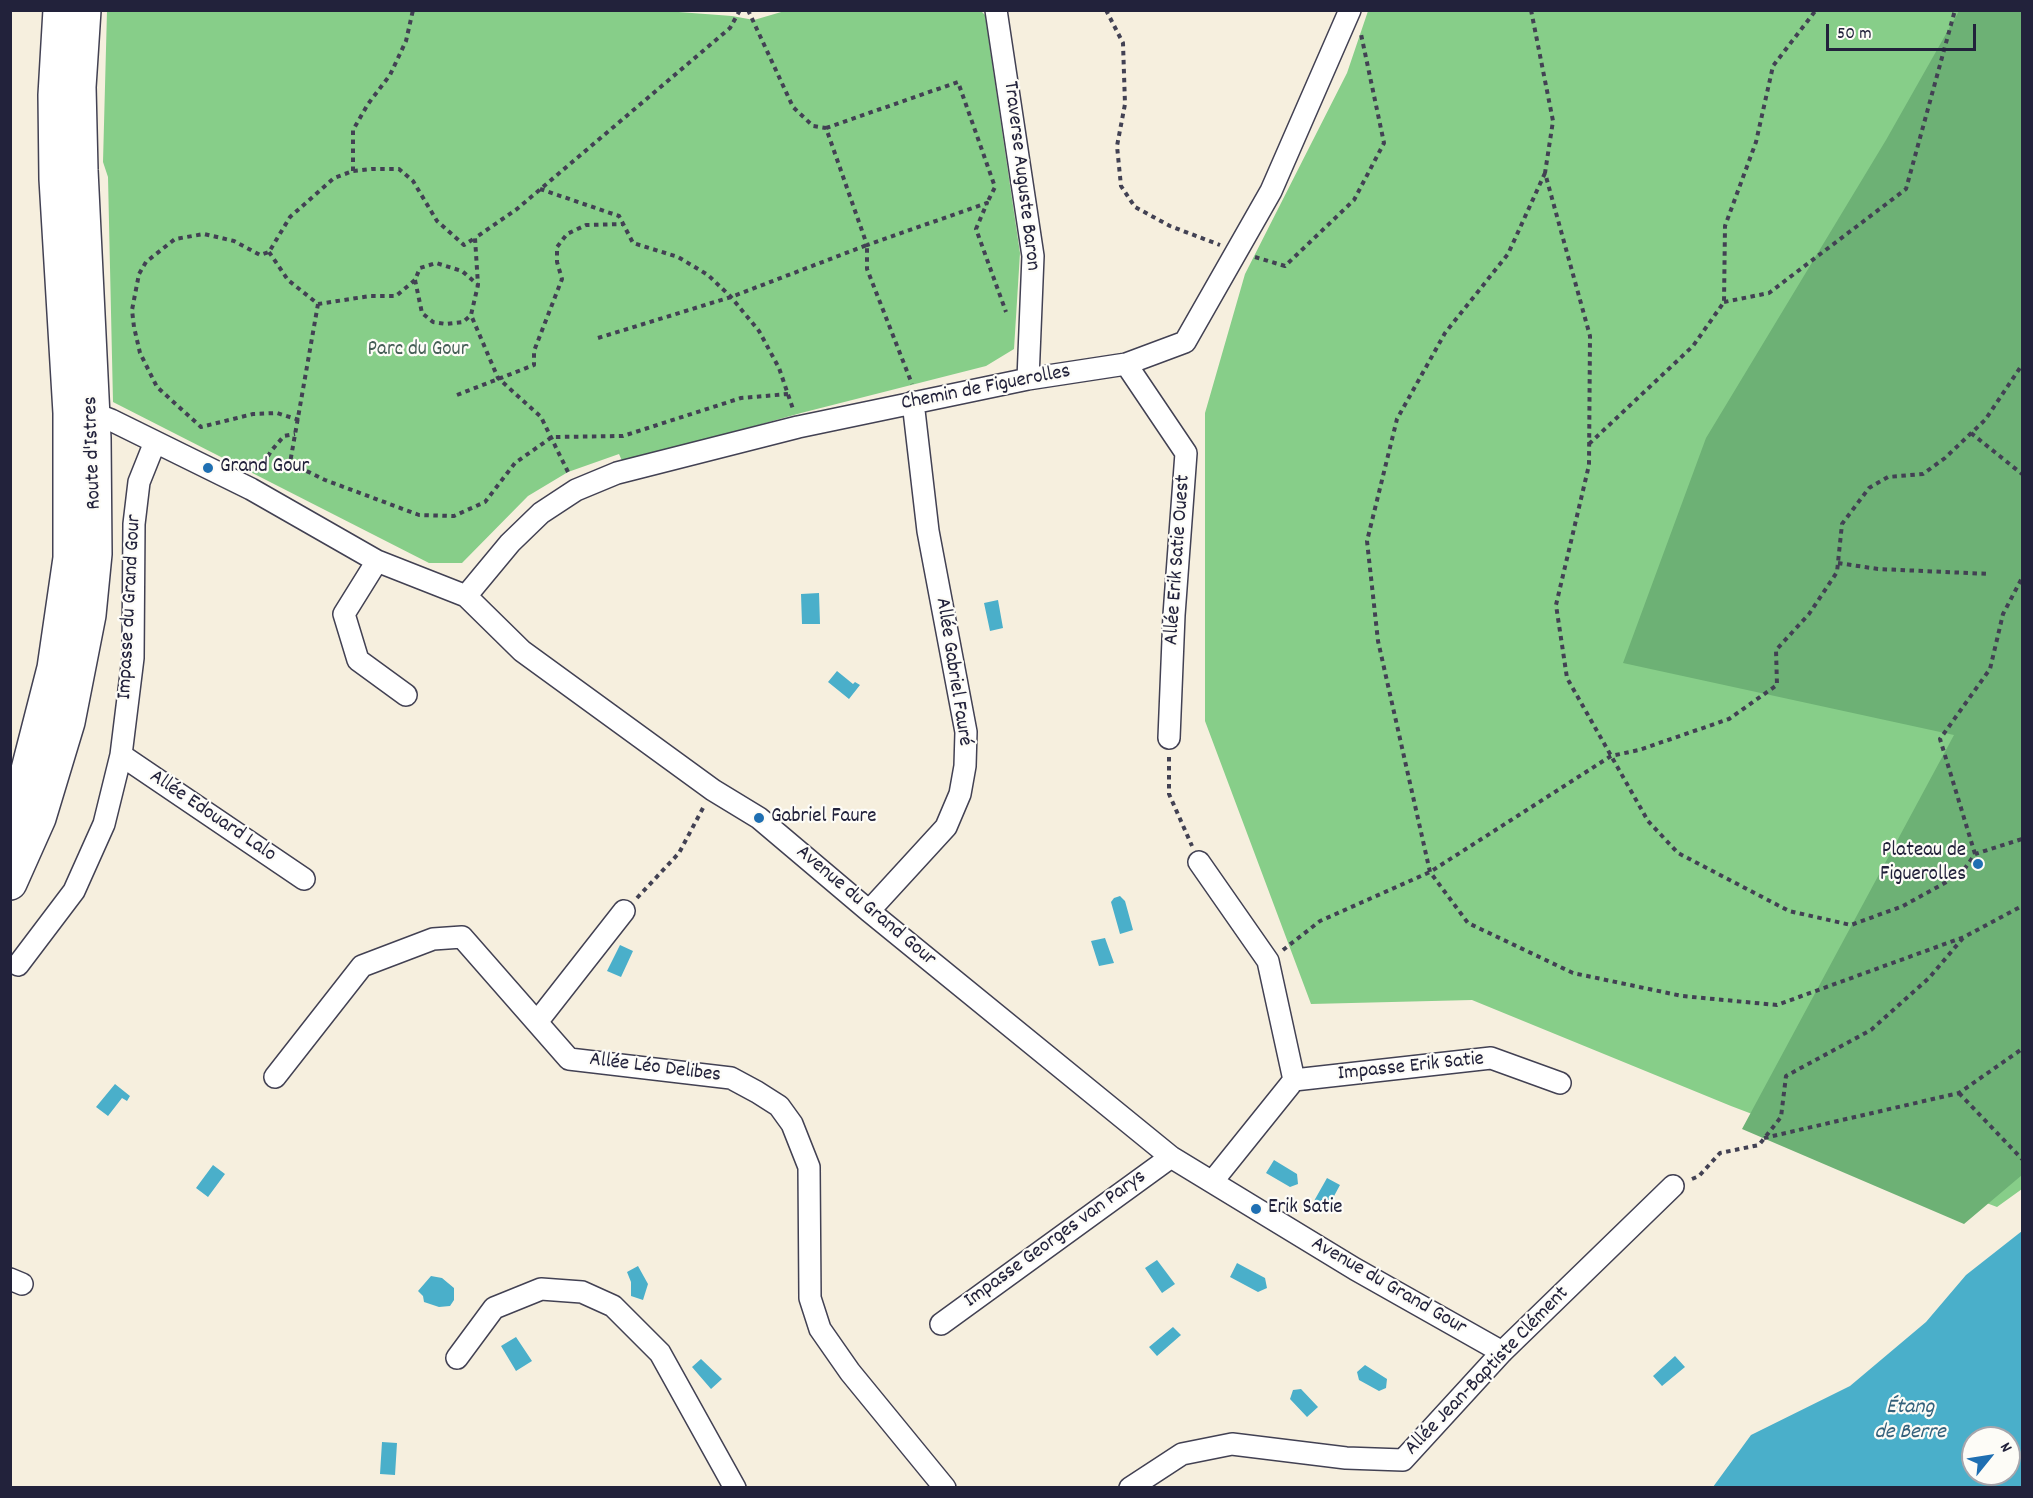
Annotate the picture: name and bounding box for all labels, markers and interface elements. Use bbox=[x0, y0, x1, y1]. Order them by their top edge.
scale bar bbox=[1829, 12, 1979, 50]
text: 50 m bbox=[1837, 22, 1872, 47]
street label: Traverse Auguste Baron bbox=[996, 80, 1044, 272]
park label: Parc du Gour bbox=[368, 338, 468, 364]
street label: Chemin de Figuerolles bbox=[899, 360, 1073, 418]
street label: Route d'Istres bbox=[79, 396, 109, 510]
place label: Grand Gour bbox=[220, 455, 309, 481]
marker: Grand Gour bbox=[201, 461, 215, 475]
street label: Allée Erik Satie Ouest bbox=[1160, 474, 1198, 646]
street label: Impasse du Grand Gour bbox=[114, 514, 148, 700]
street label: Allée Gabriel Fauré bbox=[928, 596, 976, 748]
street label: Allée Edouard Lalo bbox=[144, 765, 280, 869]
place label: Gabriel Faure bbox=[771, 805, 877, 831]
marker: Gabriel Faure bbox=[752, 811, 766, 825]
place label: Plateau de Figuerolles bbox=[1880, 839, 1966, 889]
street label: Avenue du Grand Gour bbox=[790, 841, 940, 973]
marker: Plateau de Figuerolles bbox=[1971, 857, 1985, 871]
street label: Allée Léo Delibes bbox=[588, 1048, 722, 1090]
street label: Impasse Erik Satie bbox=[1337, 1048, 1485, 1088]
street label: Impasse Georges van Parys bbox=[960, 1165, 1152, 1315]
place label: Erik Satie bbox=[1268, 1196, 1343, 1222]
marker: Erik Satie bbox=[1249, 1202, 1263, 1216]
street label: Avenue du Grand Gour bbox=[1306, 1232, 1470, 1342]
street label: Allée Jean-Baptiste Clément bbox=[1401, 1282, 1575, 1462]
water label: Étang de Berre bbox=[1874, 1396, 1946, 1448]
north arrow bbox=[1961, 1426, 2021, 1486]
text: N bbox=[1993, 1439, 2017, 1457]

